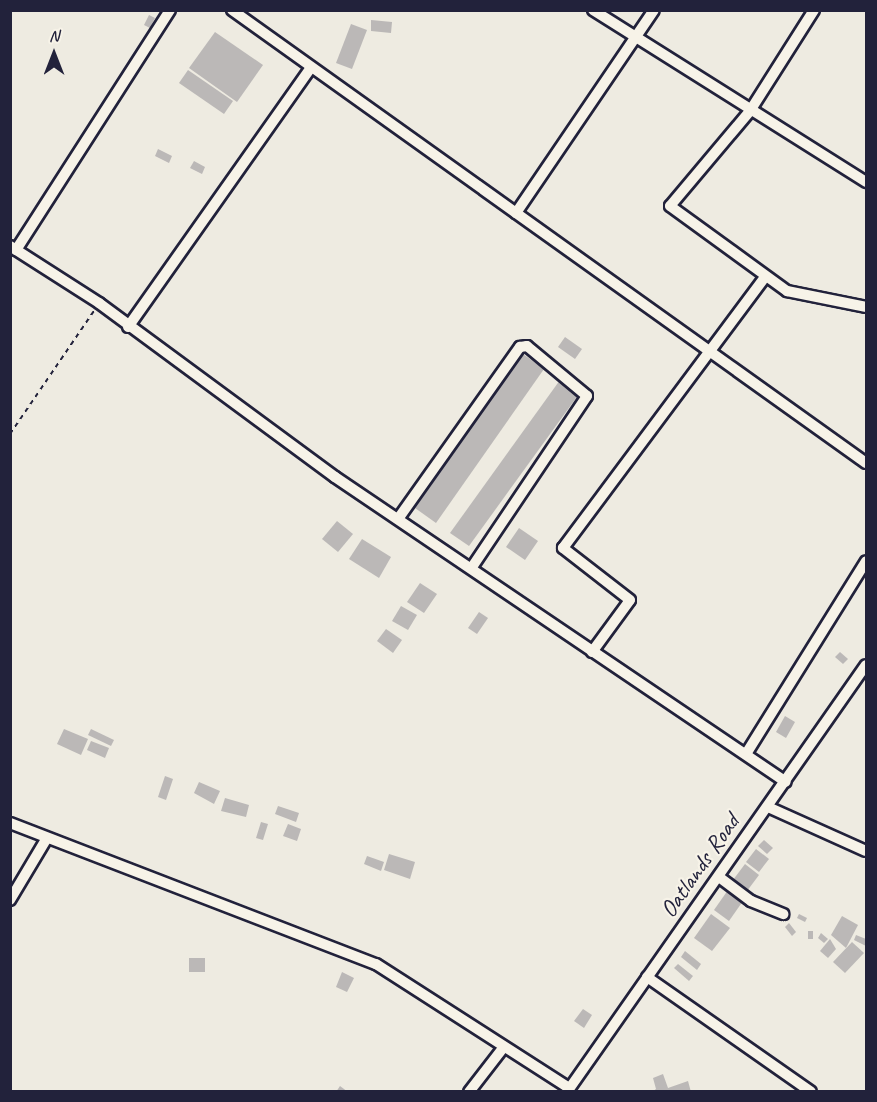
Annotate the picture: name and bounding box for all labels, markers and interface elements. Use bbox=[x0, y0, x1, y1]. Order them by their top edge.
north arrow bbox=[24, 24, 84, 84]
text: N bbox=[49, 26, 59, 46]
street label: Oatlands Road bbox=[654, 809, 746, 923]

